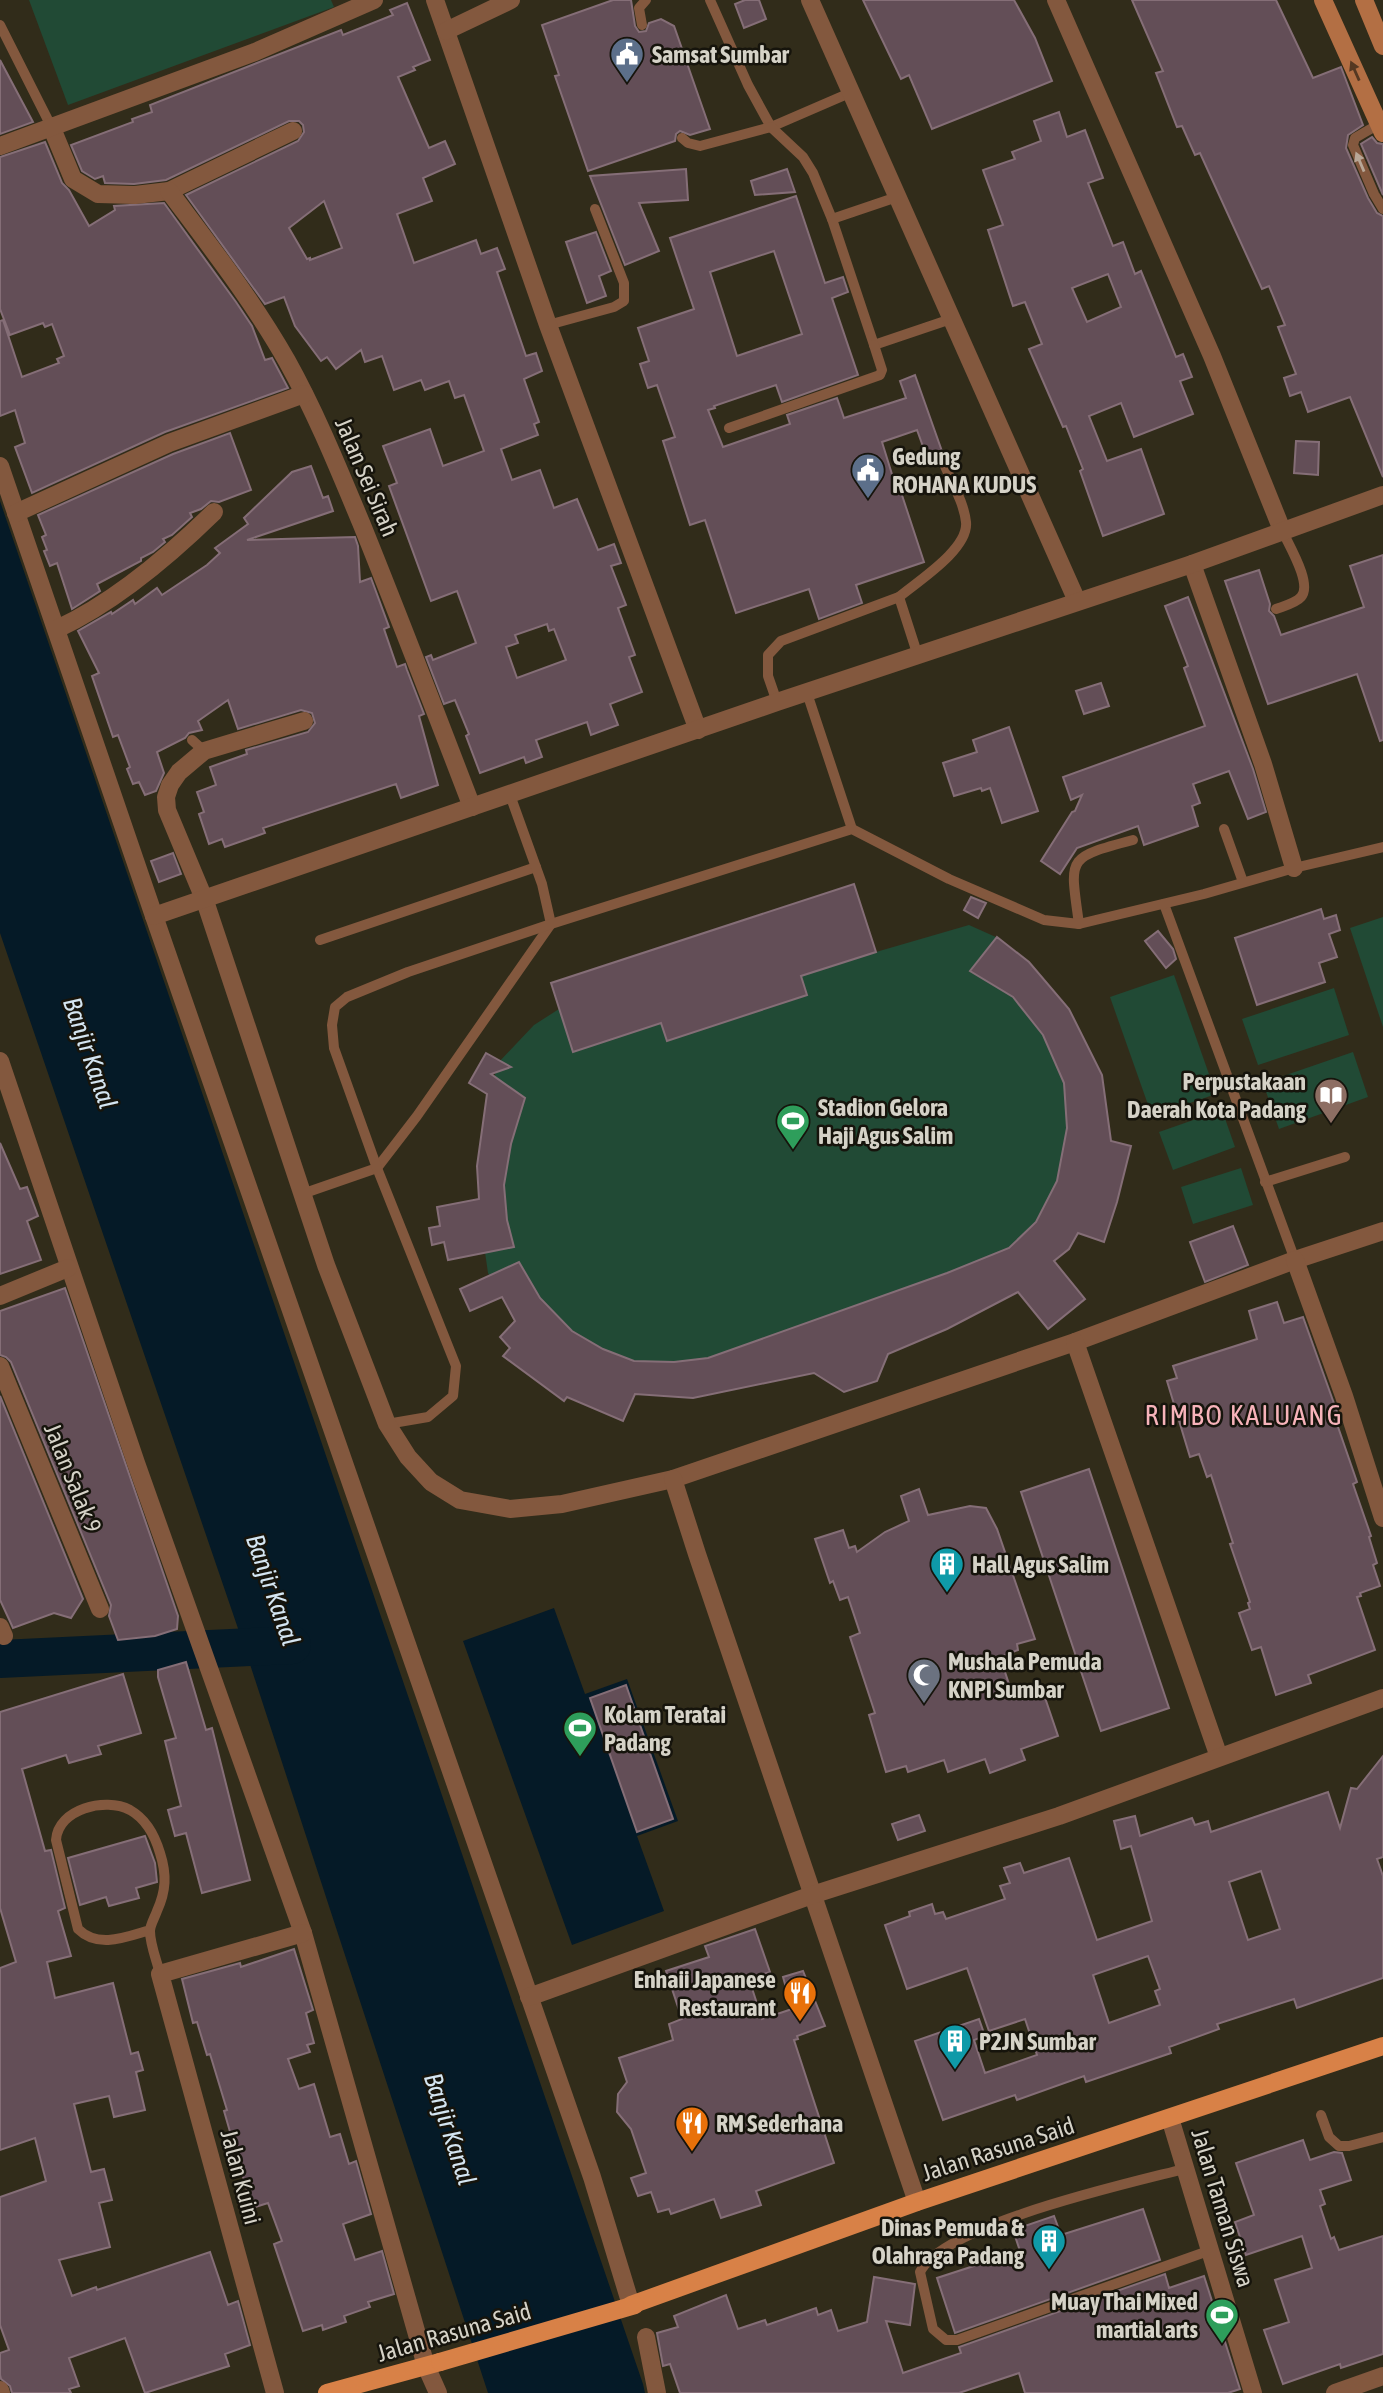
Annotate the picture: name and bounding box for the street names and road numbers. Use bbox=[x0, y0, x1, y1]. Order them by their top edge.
street label: Jalan Sei Sirah bbox=[330, 414, 404, 540]
street label: Jalan Salak 9 bbox=[39, 1420, 107, 1536]
street label: Jalan Rasuna Said bbox=[918, 2112, 1078, 2186]
street label: Jalan Taman Siswa bbox=[1186, 2126, 1260, 2290]
street label: Jalan Kuini bbox=[215, 2127, 267, 2227]
street label: Jalan Rasuna Said bbox=[374, 2297, 534, 2367]

